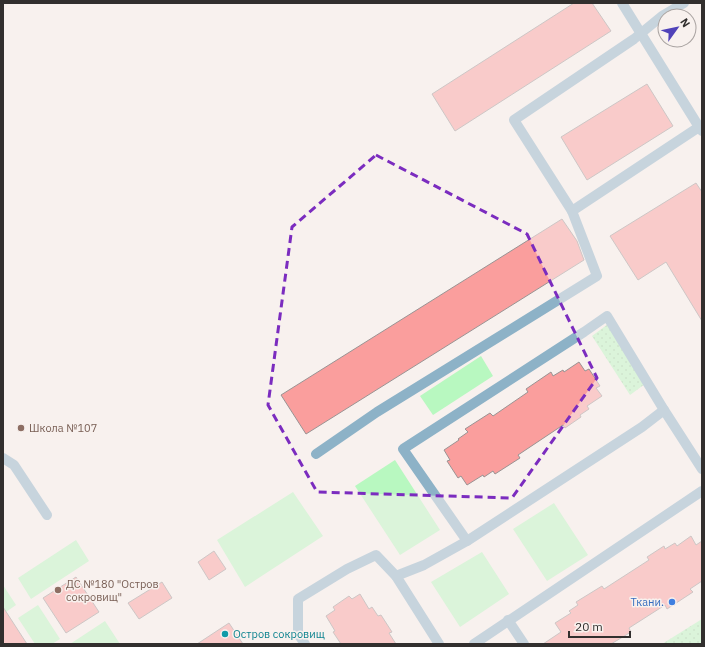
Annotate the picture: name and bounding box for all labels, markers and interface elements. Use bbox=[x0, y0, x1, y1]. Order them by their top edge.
north arrow bbox=[657, 8, 697, 48]
text: N bbox=[677, 15, 693, 30]
place label: Школа №107 bbox=[29, 421, 97, 435]
marker: Школа №107 bbox=[16, 423, 26, 433]
place label: ДС №180 "Остров сокровищ" bbox=[66, 577, 159, 604]
marker: ДС №180 "Остров сокровищ" bbox=[53, 585, 63, 595]
place label: Ткани. bbox=[630, 595, 664, 609]
marker: Ткани. bbox=[667, 597, 677, 607]
scale bar bbox=[569, 613, 630, 639]
text: 20 m bbox=[575, 619, 603, 634]
place label: Остров сокровищ bbox=[233, 627, 325, 641]
marker: Остров сокровищ bbox=[220, 629, 230, 639]

